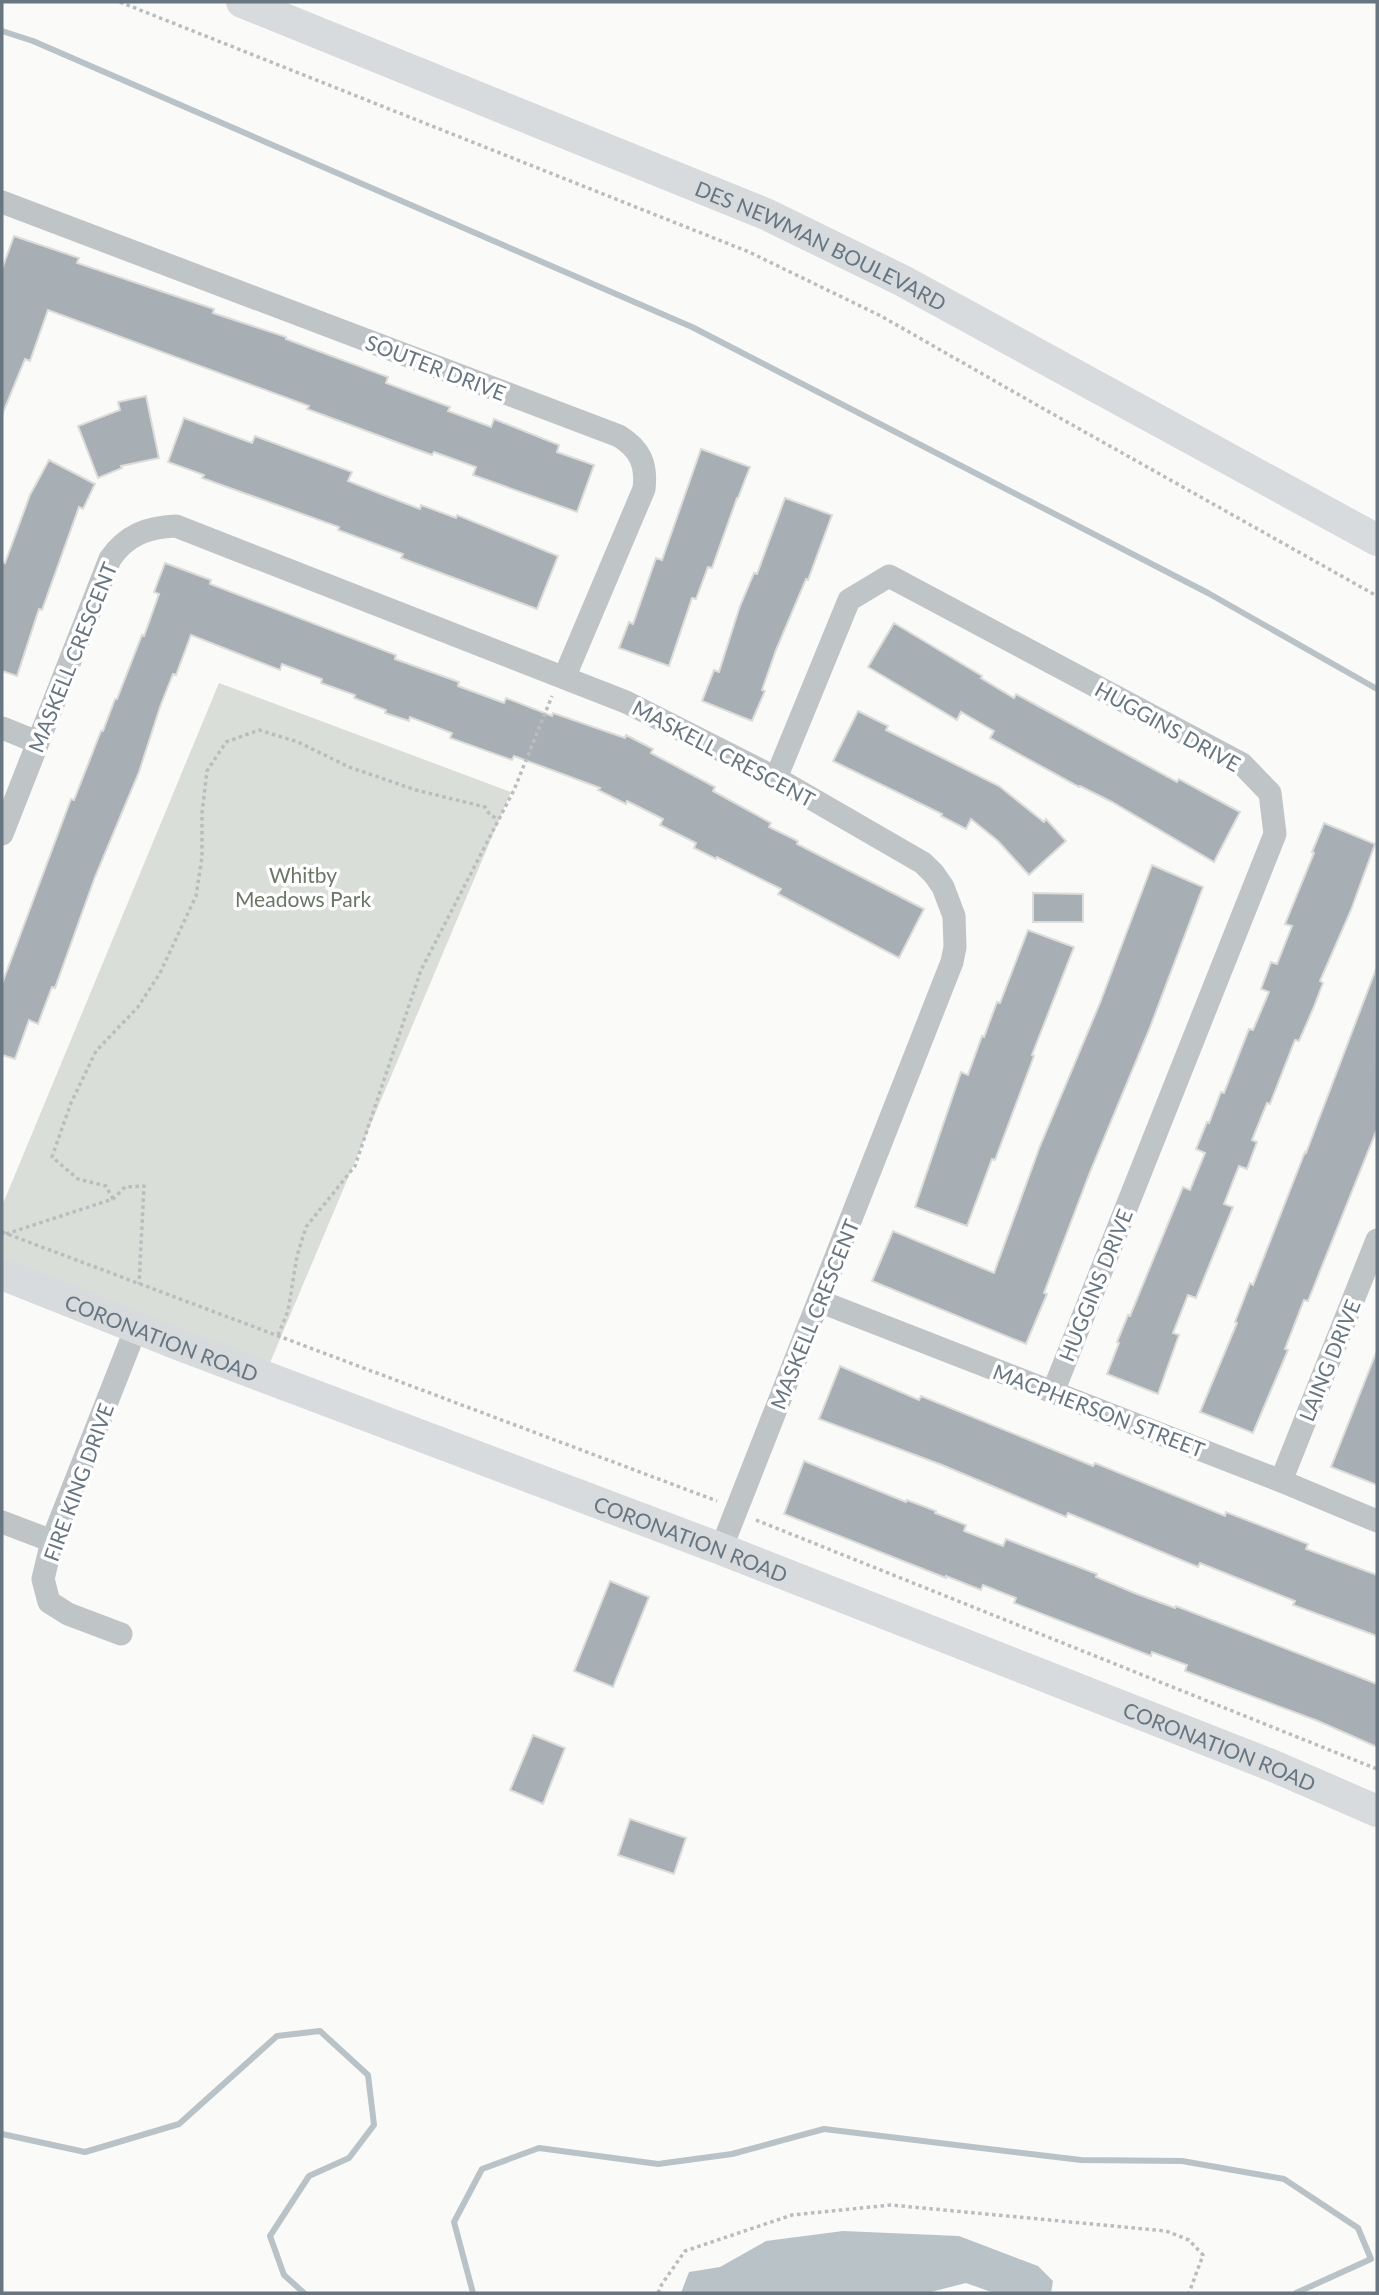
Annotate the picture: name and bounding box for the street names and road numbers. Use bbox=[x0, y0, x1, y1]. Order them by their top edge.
street label: DES NEWMAN BOULEVARD bbox=[692, 174, 951, 315]
street label: SOUTER DRIVE bbox=[362, 329, 510, 405]
street label: MASKELL CRESCENT bbox=[22, 558, 122, 756]
street label: HUGGINS DRIVE bbox=[1091, 676, 1245, 776]
street label: MASKELL CRESCENT bbox=[629, 694, 820, 812]
street label: HUGGINS DRIVE bbox=[1053, 1205, 1137, 1365]
street label: MASKELL CRESCENT bbox=[764, 1215, 864, 1413]
street label: CORONATION ROAD bbox=[62, 1288, 262, 1386]
street label: LAING DRIVE bbox=[1293, 1296, 1365, 1424]
street label: MACPHERSON STREET bbox=[990, 1358, 1209, 1462]
street label: FIRE KING DRIVE bbox=[38, 1400, 118, 1564]
street label: CORONATION ROAD bbox=[591, 1490, 792, 1587]
street label: CORONATION ROAD bbox=[1120, 1696, 1320, 1796]

